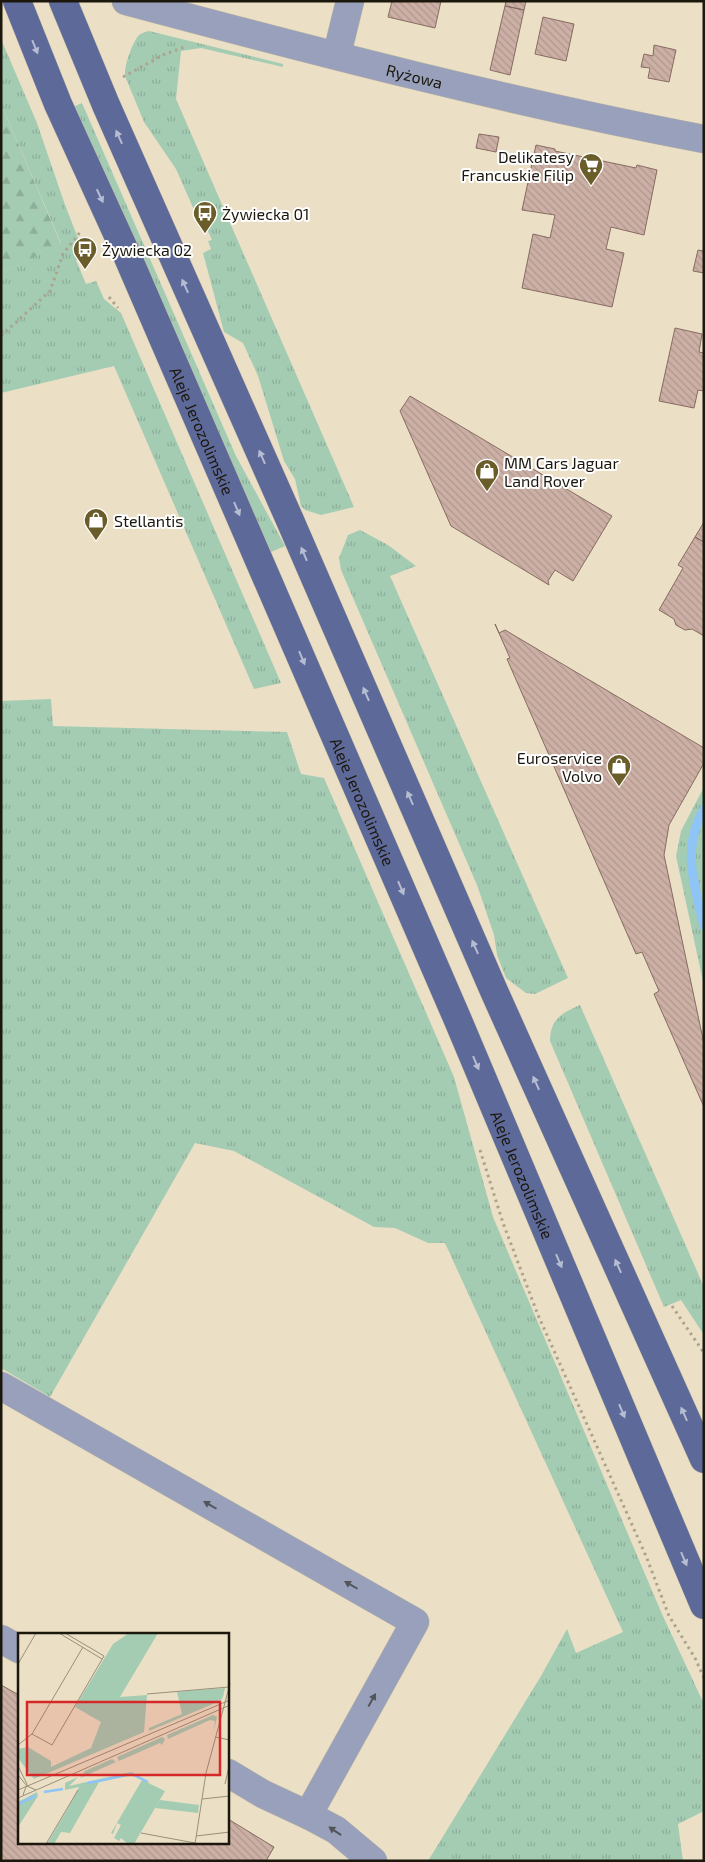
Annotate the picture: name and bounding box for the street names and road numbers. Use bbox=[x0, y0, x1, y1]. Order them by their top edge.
street label: Ryżowa bbox=[384, 59, 445, 91]
street label: Aleje Jerozolimskie bbox=[167, 364, 239, 497]
street label: Aleje Jerozolimskie bbox=[327, 734, 399, 868]
street label: Aleje Jerozolimskie bbox=[487, 1108, 558, 1242]

